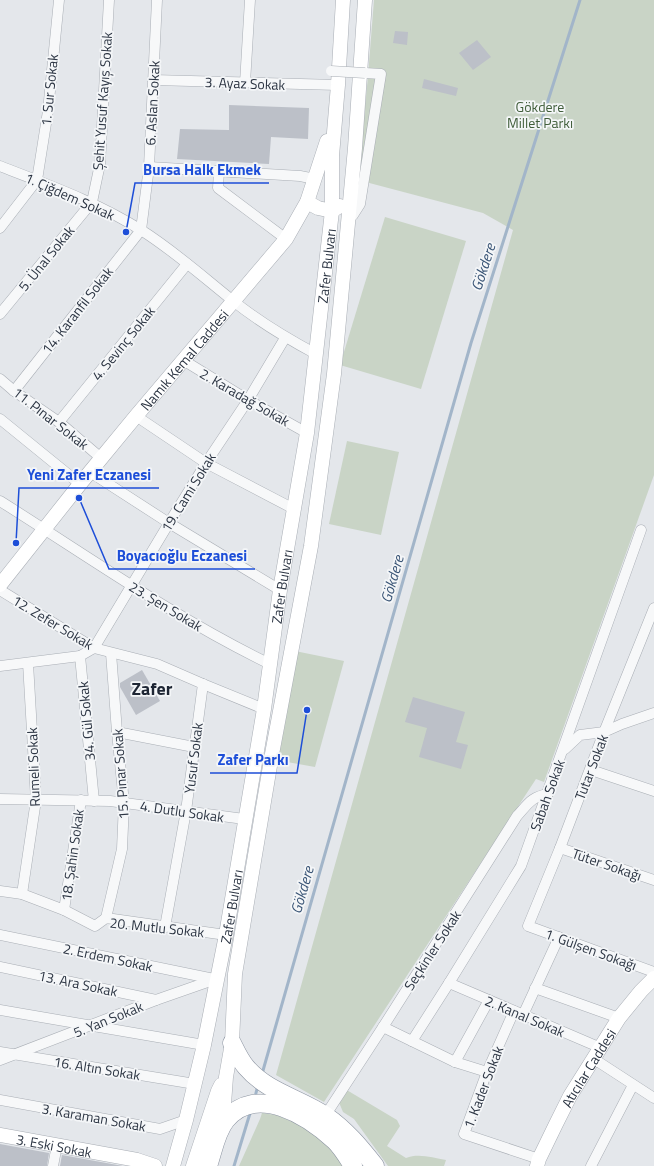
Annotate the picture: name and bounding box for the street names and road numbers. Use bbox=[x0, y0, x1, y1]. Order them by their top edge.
street label: Şehit Yusuf Kayış Sokak bbox=[87, 31, 117, 171]
street label: 1. Sur Sokak bbox=[35, 53, 63, 127]
street label: 6. Aslan Sokak bbox=[139, 60, 165, 146]
street label: 3. Ayaz Sokak bbox=[204, 71, 286, 95]
street label: 1. Çiğdem Sokak bbox=[22, 167, 119, 225]
street label: 5. Ünal Sokak bbox=[13, 220, 79, 295]
street label: Zafer Bulvarı bbox=[311, 227, 340, 304]
street label: 14. Karanfil Sokak bbox=[36, 262, 118, 358]
street label: 4. Sevinç Sokak bbox=[86, 301, 160, 385]
street label: Namık Kemal Caddesi bbox=[135, 304, 233, 415]
street label: 2. Karadağ Sokak bbox=[196, 363, 294, 431]
street label: 11. Pınar Sokak bbox=[9, 382, 94, 454]
street label: 19. Cami Sokak bbox=[155, 448, 221, 536]
street label: Zafer Bulvarı bbox=[265, 548, 297, 625]
street label: 23. Şen Sokak bbox=[125, 576, 207, 636]
street label: 12. Zefer Sokak bbox=[9, 590, 98, 655]
street label: 34. Gül Sokak bbox=[72, 680, 100, 762]
street label: Yusuf Sokak bbox=[178, 721, 208, 795]
street label: Rumeli Sokak bbox=[21, 727, 45, 807]
street label: 15. Pınar Sokak bbox=[106, 728, 134, 820]
street label: Tutar Sokak bbox=[569, 731, 613, 803]
street label: Sabah Sokak bbox=[524, 756, 570, 834]
street label: 4. Dutlu Sokak bbox=[139, 795, 226, 827]
street label: 18. Şahin Sokak bbox=[55, 807, 89, 902]
street label: Tüter Sokağı bbox=[569, 842, 645, 886]
street label: Zafer Bulvarı bbox=[214, 868, 247, 945]
street label: Seçkinler Sokak bbox=[398, 906, 466, 994]
street label: 20. Mutlu Sokak bbox=[109, 912, 206, 942]
street label: 1. Gülşen Sokağı bbox=[542, 923, 640, 975]
street label: 2. Erdem Sokak bbox=[61, 937, 155, 977]
street label: 13. Ara Sokak bbox=[36, 964, 120, 1002]
street label: 2. Kanal Sokak bbox=[482, 990, 569, 1042]
street label: 5. Yan Sokak bbox=[70, 995, 146, 1043]
street label: Atıcılar Caddesi bbox=[556, 1024, 621, 1111]
street label: 1. Kader Sokak bbox=[458, 1043, 508, 1131]
street label: 16. Altın Sokak bbox=[52, 1051, 142, 1085]
street label: 3. Karaman Sokak bbox=[40, 1098, 148, 1137]
street label: 3. Eski Sokak bbox=[15, 1128, 94, 1162]

